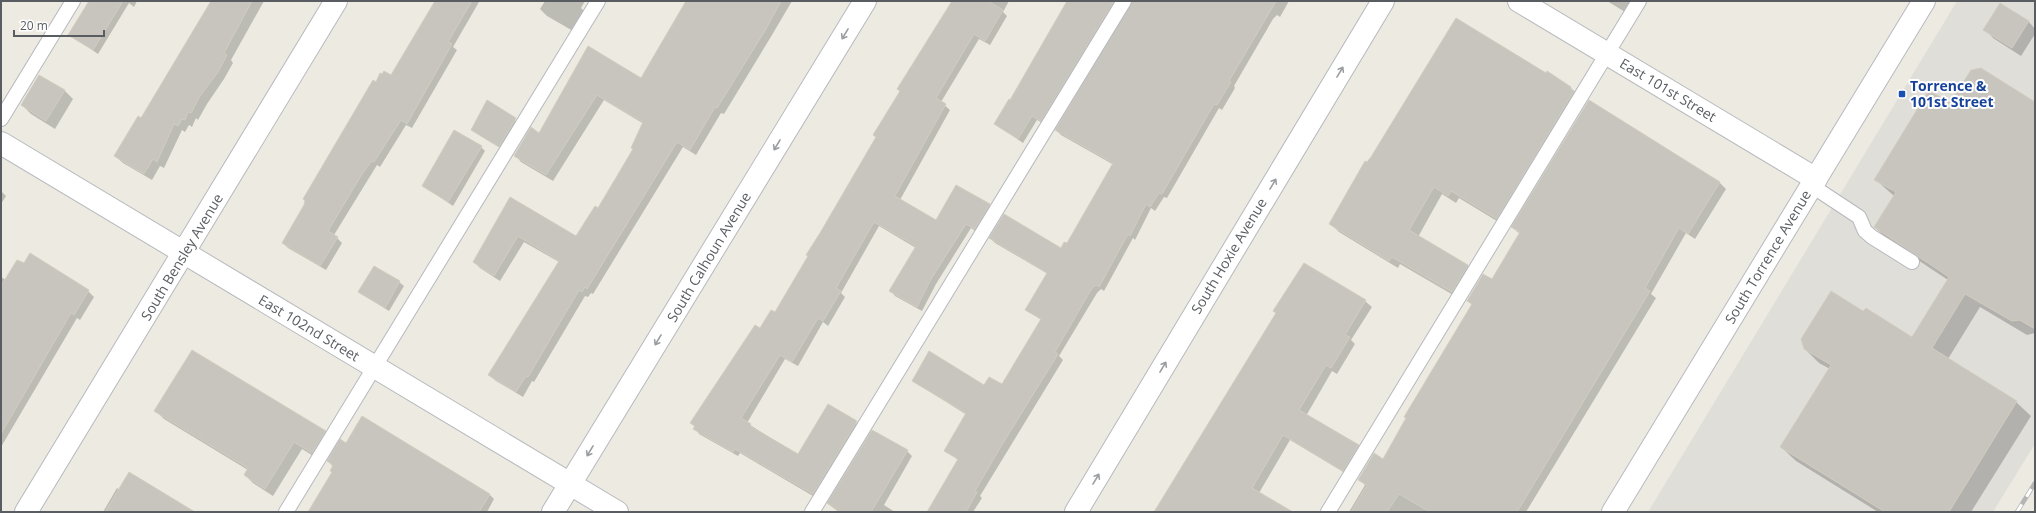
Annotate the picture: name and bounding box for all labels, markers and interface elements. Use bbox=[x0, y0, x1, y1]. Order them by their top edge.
scale bar bbox=[14, 12, 104, 38]
text: 20 m bbox=[20, 17, 48, 34]
one-way arrow bbox=[841, 28, 849, 39]
street label: East 101st Street bbox=[1617, 53, 1720, 126]
one-way arrow bbox=[1337, 66, 1345, 78]
place label: Torrence & 101st Street bbox=[1910, 76, 1993, 111]
marker: Torrence & 101st Street bbox=[1897, 89, 1907, 99]
one-way arrow bbox=[773, 139, 781, 150]
one-way arrow bbox=[1269, 179, 1277, 190]
street label: South Torrence Avenue bbox=[1720, 186, 1815, 327]
street label: South Calhoun Avenue bbox=[662, 188, 755, 325]
street label: South Bensley Avenue bbox=[136, 190, 227, 324]
street label: South Hoxie Avenue bbox=[1187, 194, 1271, 317]
street label: East 102nd Street bbox=[255, 290, 363, 365]
one-way arrow bbox=[654, 334, 662, 345]
one-way arrow bbox=[1159, 361, 1167, 373]
one-way arrow bbox=[586, 445, 594, 457]
one-way arrow bbox=[1092, 473, 1100, 485]

